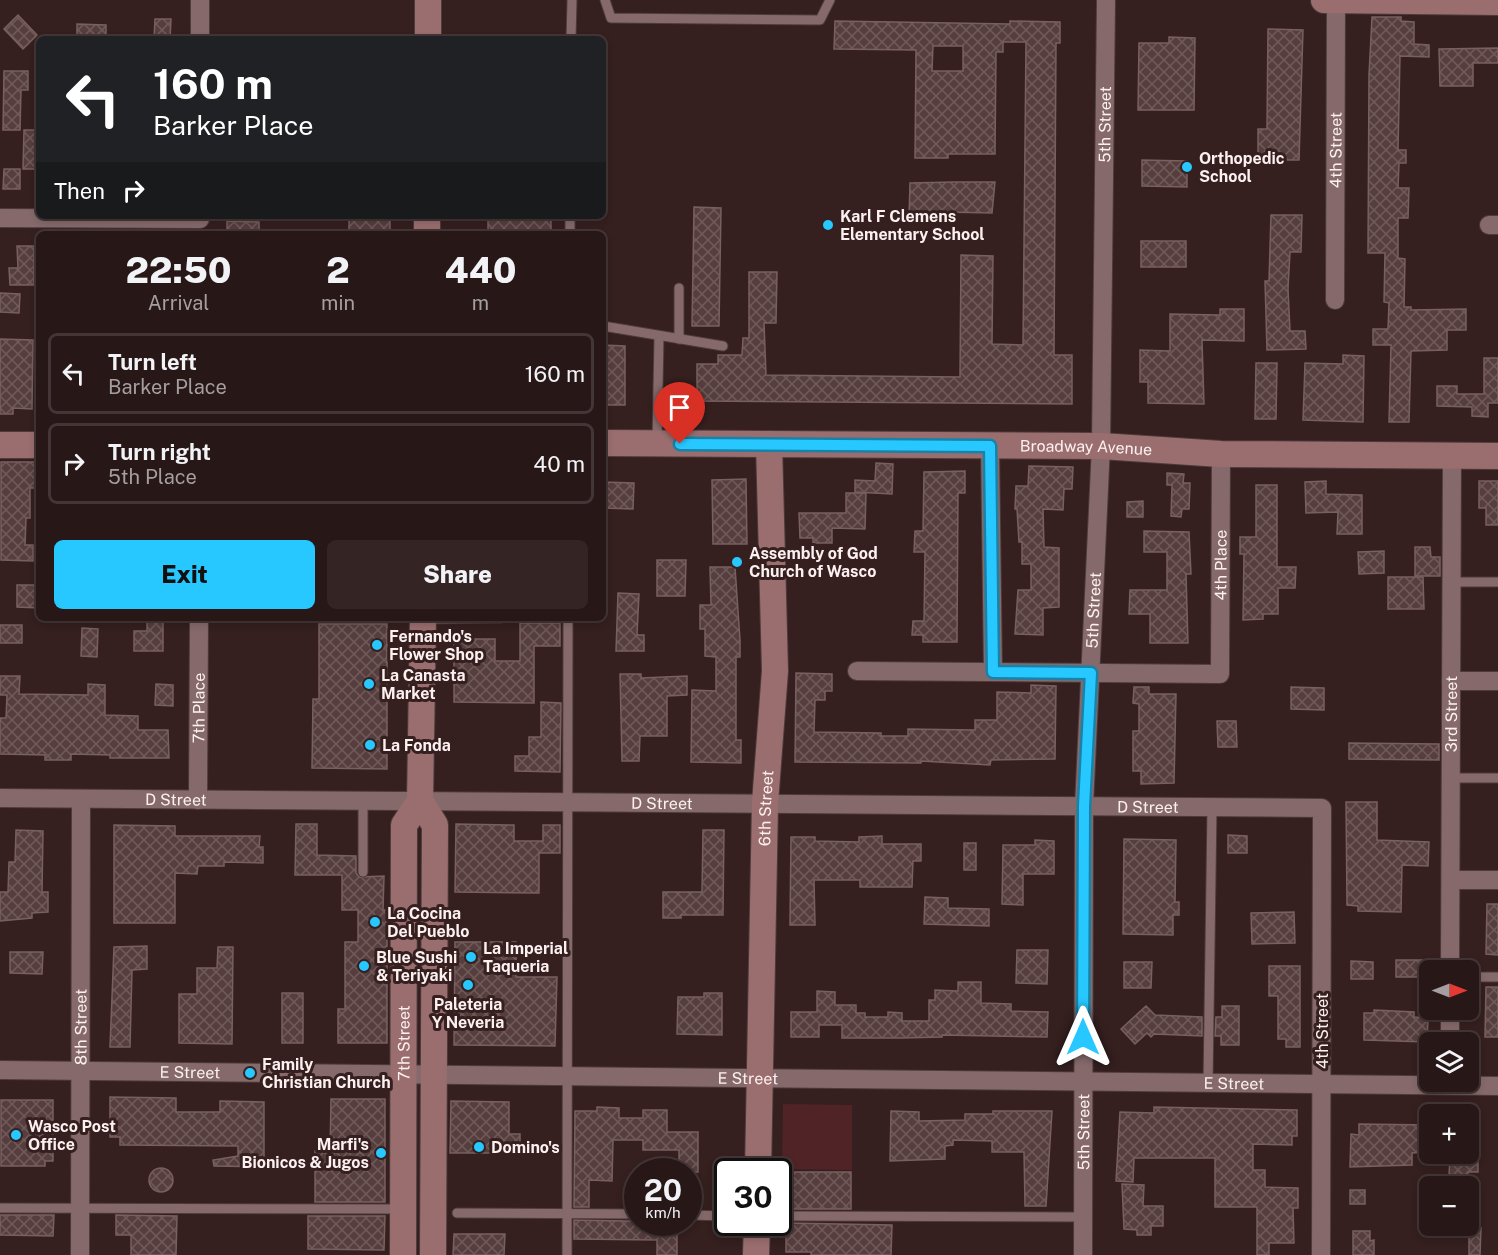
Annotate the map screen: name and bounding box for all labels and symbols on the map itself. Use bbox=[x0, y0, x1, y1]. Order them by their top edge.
street label: 5th Street bbox=[1095, 86, 1115, 163]
street label: 4th Street bbox=[1326, 112, 1345, 188]
place label: Orthopedic School bbox=[1199, 149, 1285, 186]
marker: Orthopedic School bbox=[1180, 160, 1194, 174]
place label: Karl F Clemens Elementary School bbox=[840, 207, 985, 244]
marker: Karl F Clemens Elementary School bbox=[821, 218, 835, 232]
pin bbox=[654, 382, 705, 444]
street label: Broadway Avenue bbox=[1020, 436, 1153, 459]
street label: 4th Place bbox=[1211, 529, 1230, 601]
place label: Assembly of God Church of Wasco bbox=[749, 544, 878, 581]
marker: Assembly of God Church of Wasco bbox=[730, 555, 744, 569]
street label: 5th Street bbox=[1082, 572, 1105, 649]
place label: Fernando's Flower Shop bbox=[389, 627, 484, 664]
marker: Fernando's Flower Shop bbox=[370, 638, 384, 652]
place label: La Canasta Market bbox=[381, 666, 466, 703]
street label: 7th Place bbox=[189, 673, 208, 743]
street label: 3rd Street bbox=[1441, 676, 1461, 752]
marker: La Canasta Market bbox=[362, 677, 376, 691]
place label: La Fonda bbox=[382, 736, 451, 755]
marker: La Fonda bbox=[363, 738, 377, 752]
street label: 6th Street bbox=[755, 769, 777, 846]
street label: D Street bbox=[145, 790, 207, 809]
street label: D Street bbox=[631, 793, 693, 813]
street label: D Street bbox=[1117, 797, 1179, 816]
place label: La Cocina Del Pueblo bbox=[387, 904, 470, 941]
marker: La Cocina Del Pueblo bbox=[368, 915, 382, 929]
place label: La Imperial Taqueria bbox=[483, 939, 568, 976]
place label: Blue Sushi & Teriyaki bbox=[376, 948, 457, 985]
marker: La Imperial Taqueria bbox=[464, 950, 478, 964]
marker: Blue Sushi & Teriyaki bbox=[357, 959, 371, 973]
north arrow bbox=[1419, 960, 1479, 1020]
marker: Paleteria Y Neveria bbox=[461, 978, 475, 992]
street label: 8th Street bbox=[71, 989, 90, 1065]
street label: 4th Street bbox=[1313, 993, 1332, 1069]
place label: Paleteria Y Neveria bbox=[432, 995, 504, 1032]
street label: 7th Street bbox=[394, 1005, 413, 1081]
position arrow bbox=[1051, 1005, 1115, 1069]
place label: Family Christian Church bbox=[262, 1055, 391, 1092]
street label: E Street bbox=[160, 1062, 220, 1082]
marker: Family Christian Church bbox=[243, 1066, 257, 1080]
street label: E Street bbox=[718, 1068, 778, 1088]
street label: E Street bbox=[1204, 1073, 1264, 1093]
street label: 5th Street bbox=[1074, 1094, 1093, 1170]
place label: Wasco Post Office bbox=[28, 1117, 116, 1154]
marker: Wasco Post Office bbox=[9, 1128, 23, 1142]
place label: Marfi's Bionicos & Jugos bbox=[241, 1135, 369, 1172]
place label: Domino's bbox=[491, 1138, 560, 1157]
marker: Domino's bbox=[472, 1140, 486, 1154]
marker: Marfi's Bionicos & Jugos bbox=[374, 1146, 388, 1160]
speed limit sign: 30 bbox=[714, 1158, 792, 1236]

